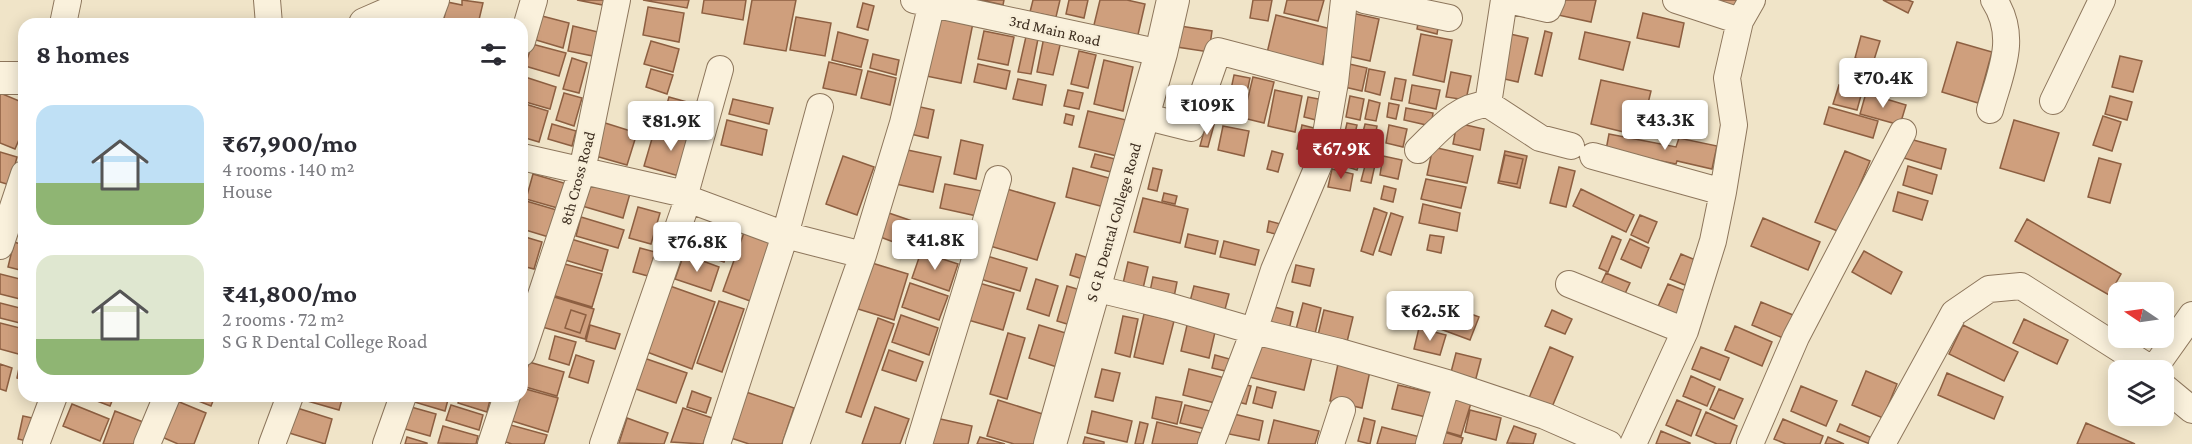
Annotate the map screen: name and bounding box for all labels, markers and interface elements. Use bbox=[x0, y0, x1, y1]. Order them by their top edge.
street label: 3rd Main Road bbox=[1008, 12, 1103, 49]
icon: filters bbox=[477, 38, 510, 71]
text: 8 homes bbox=[36, 40, 129, 69]
pin: ₹70.4K bbox=[1834, 58, 1932, 109]
text: ₹70.4K bbox=[1853, 66, 1913, 88]
pin: ₹109K bbox=[1165, 85, 1249, 136]
text: ₹109K bbox=[1180, 93, 1234, 115]
pin: ₹43.3K bbox=[1616, 100, 1714, 151]
pin: ₹81.9K bbox=[622, 101, 720, 152]
text: ₹43.3K bbox=[1636, 108, 1694, 130]
text: ₹81.9K bbox=[642, 109, 700, 131]
icon: home bbox=[84, 129, 156, 201]
text: ₹67,900/mo bbox=[222, 129, 357, 158]
street label: 8th Cross Road bbox=[557, 129, 598, 227]
pin: ₹67.9K bbox=[1292, 129, 1390, 180]
text: ₹67.9K bbox=[1312, 137, 1370, 159]
street label: S G R Dental College Road bbox=[1083, 140, 1145, 304]
text: 4 rooms · 140 m² bbox=[222, 158, 355, 180]
text: House bbox=[222, 180, 272, 202]
pin: ₹41.8K bbox=[886, 220, 984, 271]
pin: ₹76.8K bbox=[648, 222, 746, 273]
text: ₹41.8K bbox=[906, 228, 964, 250]
text: ₹76.8K bbox=[667, 230, 727, 252]
icon: home bbox=[84, 279, 156, 351]
text: ₹41,800/mo bbox=[222, 279, 357, 308]
north arrow bbox=[2108, 282, 2174, 348]
map controls bbox=[2108, 282, 2174, 426]
pin: ₹62.5K bbox=[1381, 291, 1479, 342]
text: ₹62.5K bbox=[1400, 299, 1460, 321]
text: 2 rooms · 72 m² bbox=[222, 308, 344, 330]
text: S G R Dental College Road bbox=[222, 330, 428, 352]
button: layers bbox=[2108, 360, 2174, 426]

